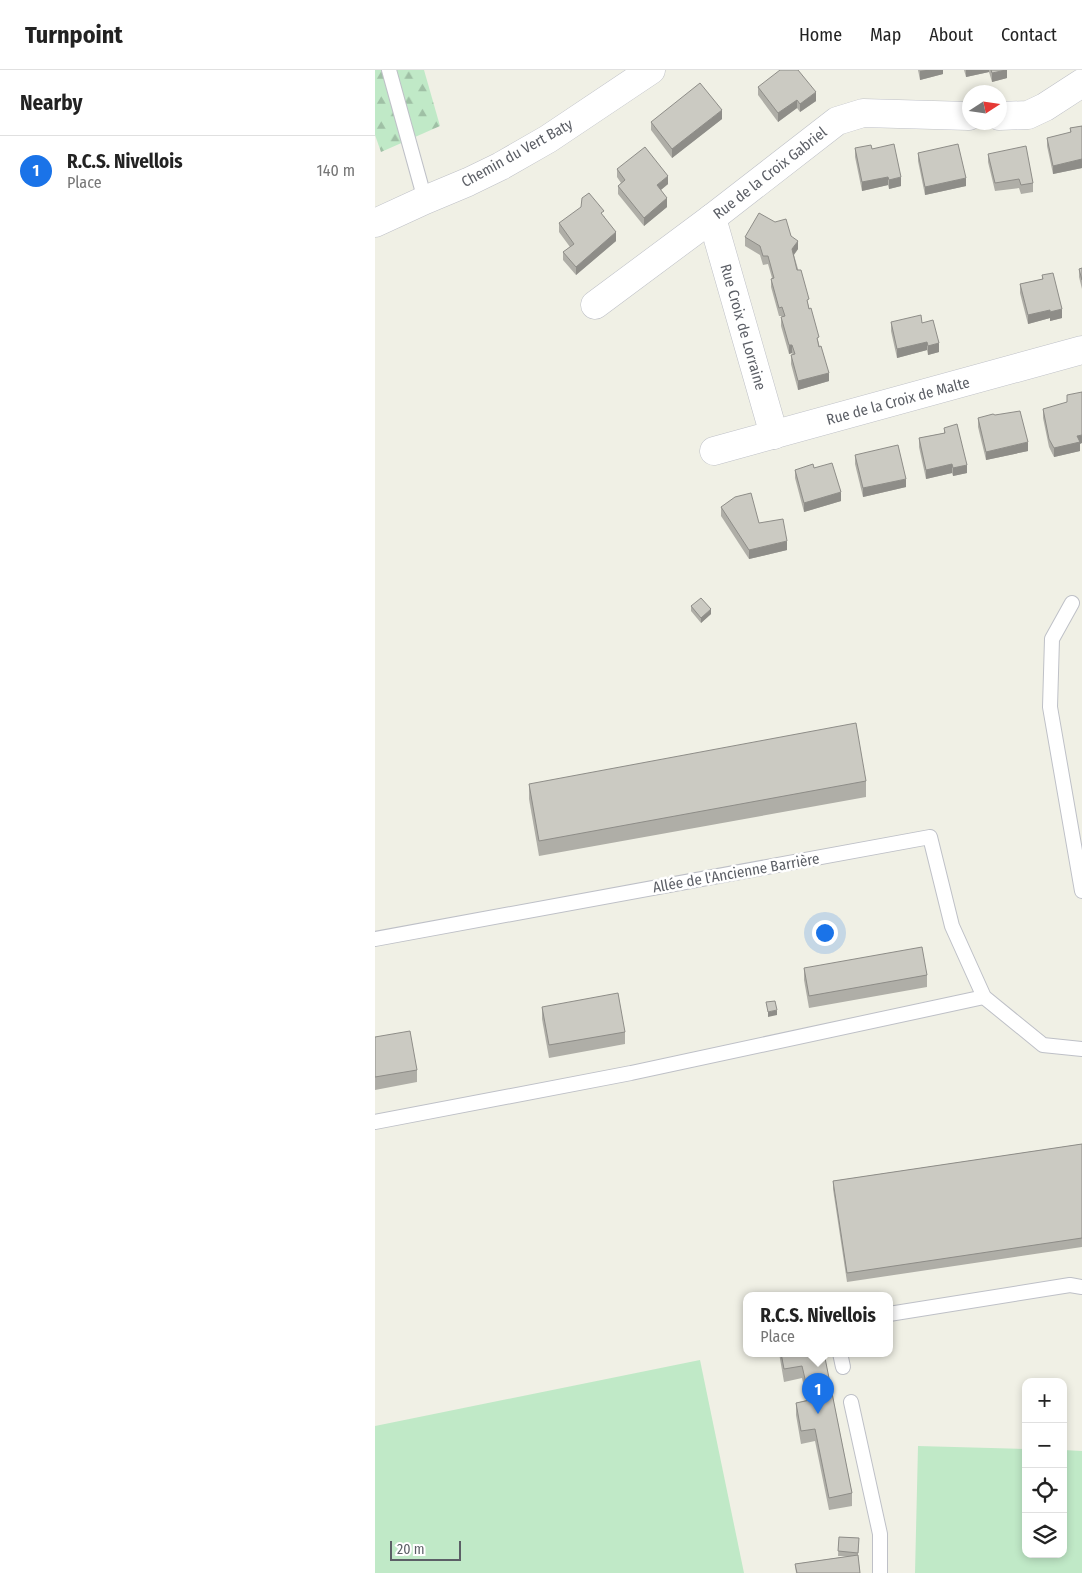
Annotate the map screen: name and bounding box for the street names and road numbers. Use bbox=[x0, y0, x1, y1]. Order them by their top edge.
street label: Chemin du Vert Baty bbox=[458, 115, 576, 191]
street label: Rue de la Croix Gabriel bbox=[710, 123, 830, 223]
street label: Rue Croix de Lorraine bbox=[716, 262, 770, 392]
street label: Rue de la Croix de Malte bbox=[824, 373, 972, 429]
street label: Allée de l'Ancienne Barrière bbox=[651, 849, 821, 897]

